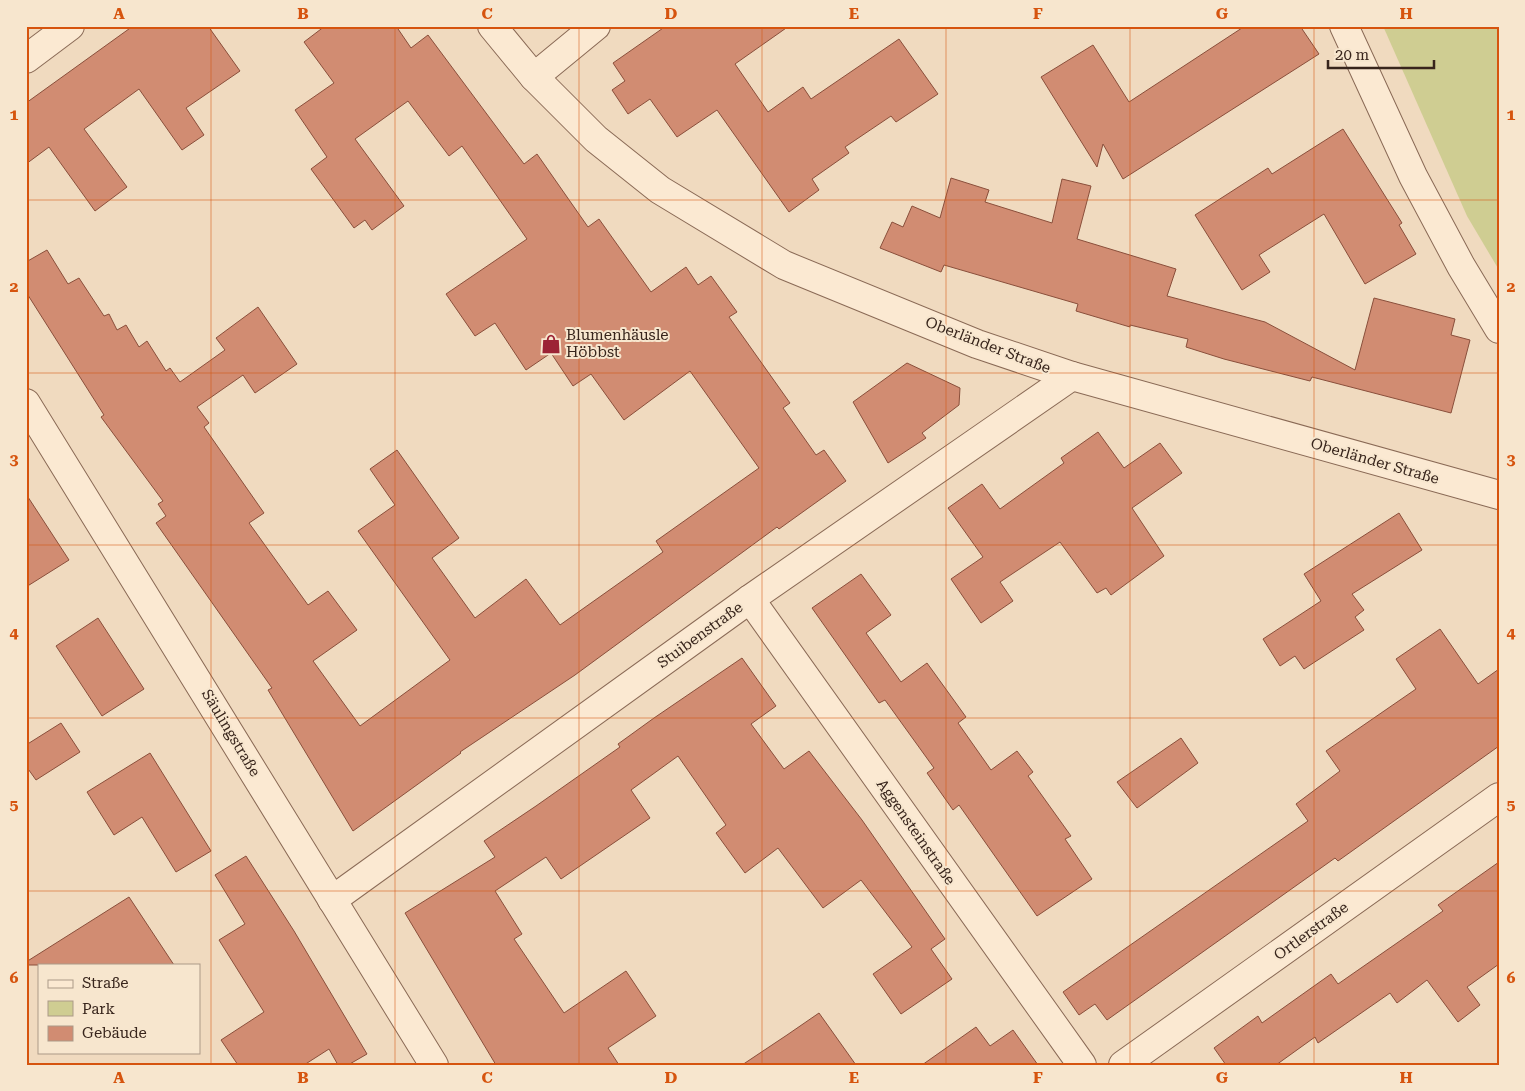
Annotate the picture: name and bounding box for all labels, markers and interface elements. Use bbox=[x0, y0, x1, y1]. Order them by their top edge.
text: A bbox=[113, 4, 125, 23]
text: B bbox=[297, 4, 309, 23]
text: C bbox=[481, 4, 493, 23]
text: D bbox=[665, 4, 678, 23]
text: E bbox=[849, 4, 859, 23]
text: F bbox=[1033, 4, 1043, 23]
text: G bbox=[1216, 4, 1229, 23]
text: H bbox=[1399, 4, 1413, 23]
scale bar bbox=[1328, 38, 1434, 70]
text: 20 m bbox=[1335, 46, 1370, 64]
text: 1 bbox=[10, 105, 19, 124]
text: 1 bbox=[1507, 105, 1516, 124]
text: 2 bbox=[10, 277, 19, 296]
text: 2 bbox=[1507, 277, 1516, 296]
street label: Oberländer Straße bbox=[923, 313, 1053, 377]
place label: Blumenhäusle Höbbst bbox=[566, 326, 669, 361]
shop icon: Blumenhäusle Höbbst bbox=[540, 333, 562, 355]
street label: Oberländer Straße bbox=[1309, 434, 1441, 488]
text: 3 bbox=[10, 450, 19, 469]
text: 3 bbox=[1507, 450, 1516, 469]
street label: Stuibenstraße bbox=[654, 598, 746, 672]
text: 4 bbox=[10, 623, 19, 642]
text: 4 bbox=[1507, 623, 1516, 642]
street label: Säulingstraße bbox=[198, 686, 264, 780]
street label: Aggensteinstraße bbox=[873, 776, 959, 888]
text: 5 bbox=[10, 795, 19, 814]
text: 5 bbox=[1507, 795, 1516, 814]
street label: Ortlerstraße bbox=[1270, 898, 1352, 964]
legend bbox=[38, 964, 200, 1054]
text: 6 bbox=[10, 968, 19, 987]
text: 6 bbox=[1507, 968, 1516, 987]
text: Straße bbox=[82, 974, 129, 992]
text: Park bbox=[82, 1000, 116, 1018]
text: Gebäude bbox=[82, 1024, 147, 1042]
text: A bbox=[113, 1068, 125, 1087]
text: B bbox=[297, 1068, 309, 1087]
text: C bbox=[481, 1068, 493, 1087]
text: D bbox=[665, 1068, 678, 1087]
text: E bbox=[849, 1068, 859, 1087]
text: F bbox=[1033, 1068, 1043, 1087]
text: G bbox=[1216, 1068, 1229, 1087]
text: H bbox=[1399, 1068, 1413, 1087]

